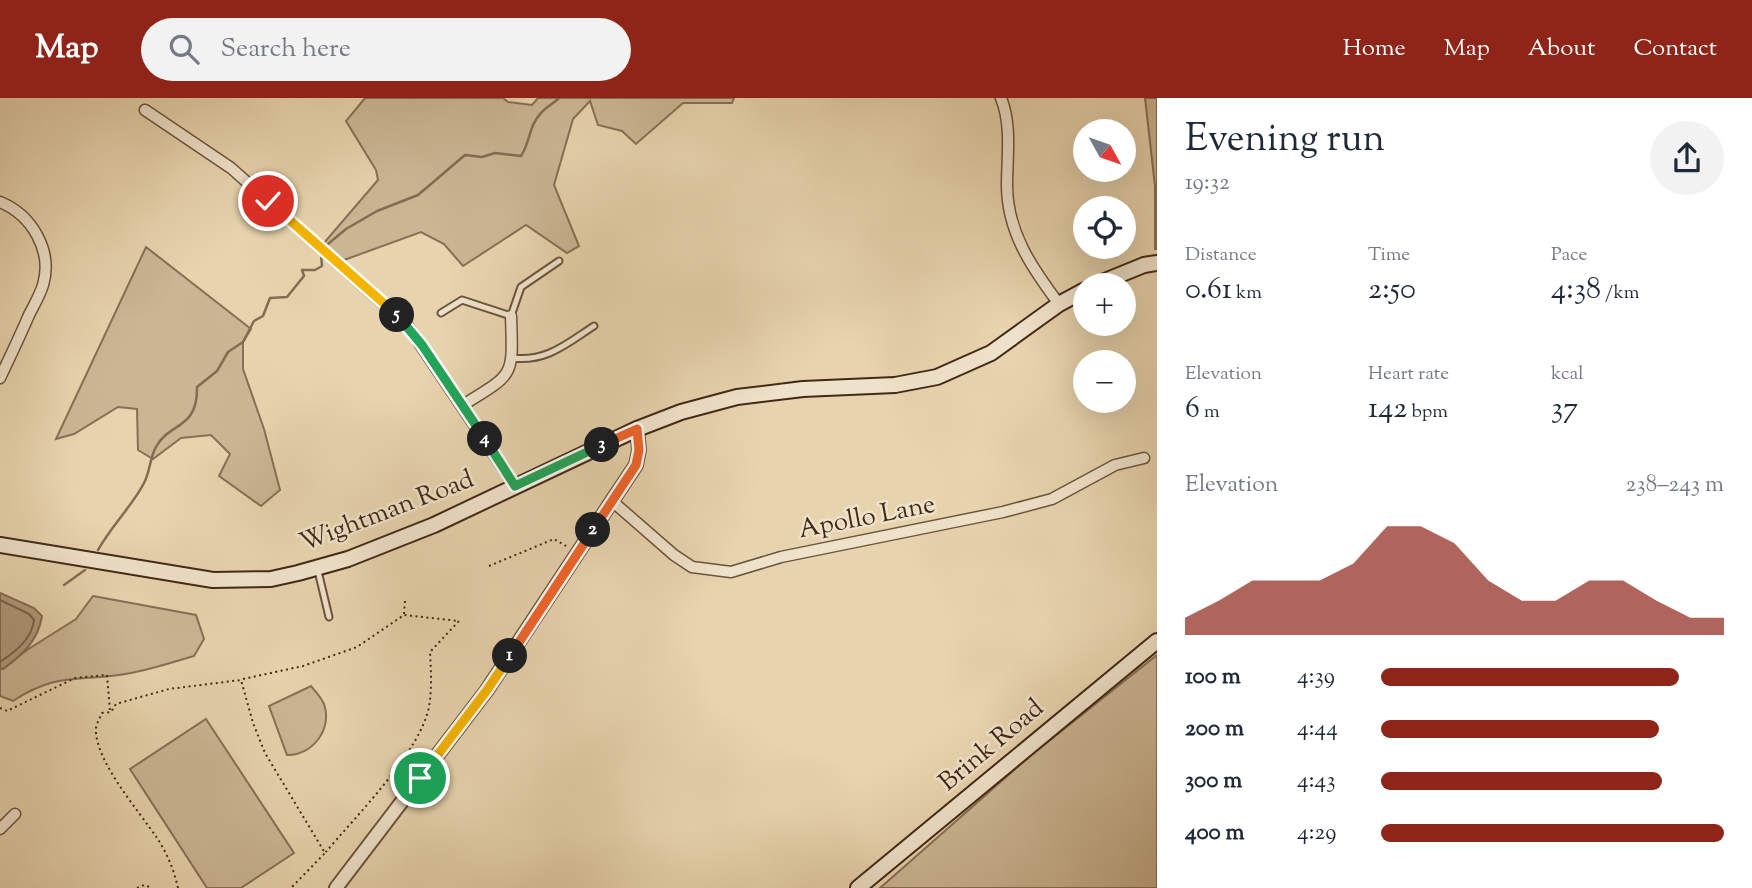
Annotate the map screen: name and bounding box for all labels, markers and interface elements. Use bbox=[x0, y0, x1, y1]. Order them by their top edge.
search box bbox=[141, 18, 631, 81]
text: Map bbox=[35, 25, 99, 73]
icon: search bbox=[165, 30, 203, 68]
text: Search here bbox=[221, 31, 351, 68]
text: Home bbox=[1343, 32, 1406, 66]
text: Map bbox=[1444, 32, 1490, 66]
text: About bbox=[1528, 32, 1595, 66]
text: Contact bbox=[1633, 32, 1717, 66]
text: Evening run bbox=[1185, 114, 1385, 168]
north arrow bbox=[1073, 119, 1136, 182]
map controls bbox=[1073, 119, 1136, 413]
button: share bbox=[1650, 121, 1724, 195]
text: 19:32 bbox=[1185, 167, 1230, 200]
pin bbox=[238, 171, 298, 231]
icon: check bbox=[249, 182, 287, 220]
button: locate bbox=[1073, 196, 1136, 259]
text: Distance bbox=[1185, 242, 1257, 269]
text: Time bbox=[1368, 242, 1410, 269]
text: Pace bbox=[1551, 242, 1587, 269]
text: 0.61 bbox=[1185, 269, 1232, 312]
text: 2:50 bbox=[1368, 269, 1416, 312]
text: 4:38 bbox=[1551, 269, 1601, 312]
button: + bbox=[1073, 273, 1136, 336]
text: km bbox=[1232, 280, 1262, 307]
text: /km bbox=[1601, 280, 1639, 307]
pin: 5 bbox=[380, 298, 414, 332]
text: 5 bbox=[393, 301, 400, 328]
button: − bbox=[1073, 350, 1136, 413]
text: Elevation bbox=[1185, 361, 1262, 388]
text: Heart rate bbox=[1368, 361, 1449, 388]
text: kcal bbox=[1551, 361, 1584, 388]
text: 6 bbox=[1185, 388, 1200, 431]
text: 142 bbox=[1368, 388, 1407, 431]
text: 37 bbox=[1551, 388, 1578, 431]
text: m bbox=[1200, 399, 1220, 426]
text: bpm bbox=[1407, 399, 1448, 426]
pin: 4 bbox=[468, 422, 503, 456]
text: 4 bbox=[480, 425, 489, 452]
pin: 3 bbox=[584, 428, 620, 462]
text: 3 bbox=[598, 431, 605, 458]
street label: Wightman Road bbox=[294, 462, 480, 562]
text: Elevation bbox=[1185, 469, 1278, 502]
text: 238–243 m bbox=[1626, 469, 1724, 502]
street label: Apollo Lane bbox=[796, 487, 938, 549]
pin: 2 bbox=[576, 512, 610, 548]
text: 2 bbox=[588, 516, 597, 543]
pin: 1 bbox=[492, 638, 528, 674]
text: 1 bbox=[506, 642, 513, 669]
text: 100 m bbox=[1185, 661, 1241, 694]
text: 4:39 bbox=[1297, 661, 1335, 694]
street label: Brink Road bbox=[931, 691, 1053, 801]
text: 200 m bbox=[1185, 713, 1244, 746]
text: 4:44 bbox=[1297, 713, 1338, 746]
pin bbox=[390, 748, 450, 808]
icon: arrive bbox=[401, 759, 439, 797]
text: 300 m bbox=[1185, 765, 1242, 798]
text: 4:43 bbox=[1297, 765, 1335, 798]
text: 400 m bbox=[1185, 817, 1245, 850]
text: 4:29 bbox=[1297, 817, 1337, 850]

